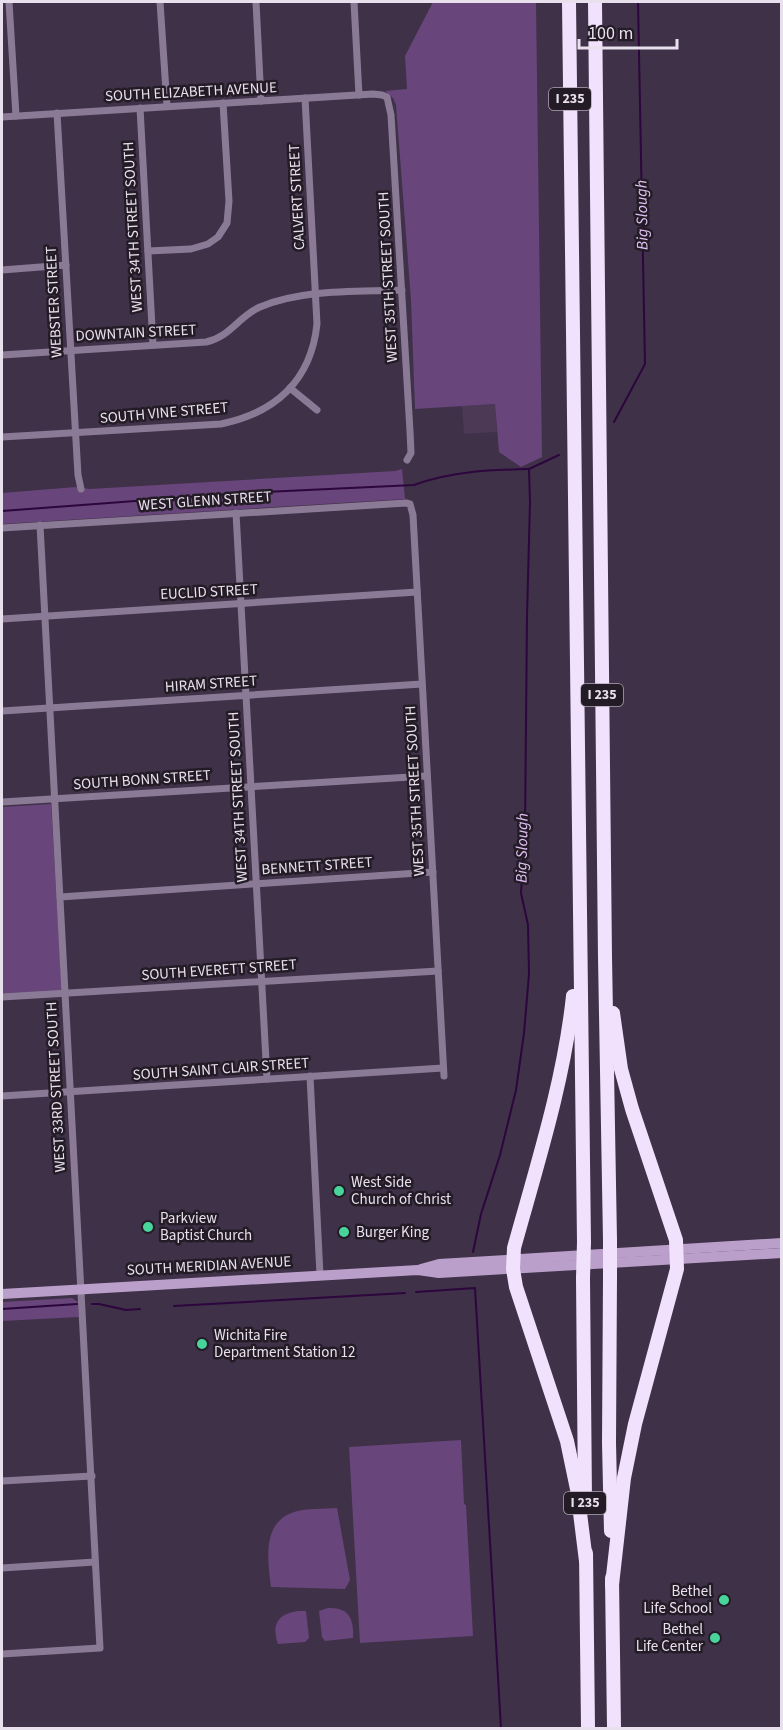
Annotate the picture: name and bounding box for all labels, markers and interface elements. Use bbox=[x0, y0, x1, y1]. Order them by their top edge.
scale bar bbox=[579, 12, 676, 50]
text: 100 m bbox=[588, 21, 633, 46]
street label: SOUTH ELIZABETH AVENUE bbox=[104, 77, 278, 107]
road number: I 235 bbox=[549, 88, 591, 110]
street label: WEST 34TH STREET SOUTH bbox=[118, 141, 148, 313]
street label: CALVERT STREET bbox=[284, 144, 310, 250]
water label: Big Slough bbox=[630, 180, 654, 250]
street label: WEST 35TH STREET SOUTH bbox=[373, 191, 403, 363]
street label: WEBSTER STREET bbox=[41, 246, 67, 358]
street label: DOWNTAIN STREET bbox=[75, 319, 197, 347]
street label: SOUTH VINE STREET bbox=[99, 397, 229, 429]
street label: WEST GLENN STREET bbox=[138, 486, 272, 516]
street label: EUCLID STREET bbox=[160, 579, 258, 605]
street label: HIRAM STREET bbox=[164, 670, 258, 698]
road number: I 235 bbox=[581, 684, 623, 706]
street label: WEST 35TH STREET SOUTH bbox=[400, 705, 430, 877]
street label: WEST 34TH STREET SOUTH bbox=[223, 711, 253, 883]
street label: SOUTH BONN STREET bbox=[73, 765, 211, 795]
water label: Big Slough bbox=[510, 813, 534, 883]
street label: BENNETT STREET bbox=[261, 852, 373, 880]
street label: SOUTH EVERETT STREET bbox=[141, 954, 297, 986]
street label: WEST 33RD STREET SOUTH bbox=[41, 1001, 71, 1173]
street label: SOUTH SAINT CLAIR STREET bbox=[132, 1052, 310, 1086]
place label: West Side Church of Christ bbox=[351, 1172, 451, 1210]
marker: West Side Church of Christ bbox=[332, 1184, 346, 1198]
place label: Parkview Baptist Church bbox=[160, 1208, 252, 1246]
marker: Parkview Baptist Church bbox=[141, 1220, 155, 1234]
place label: Burger King bbox=[356, 1222, 430, 1243]
marker: Burger King bbox=[337, 1225, 351, 1239]
street label: SOUTH MERIDIAN AVENUE bbox=[126, 1251, 292, 1281]
place label: Wichita Fire Department Station 12 bbox=[214, 1325, 356, 1363]
marker: Wichita Fire Department Station 12 bbox=[195, 1337, 209, 1351]
road number: I 235 bbox=[564, 1492, 606, 1514]
place label: Bethel Life School bbox=[643, 1581, 712, 1619]
marker: Bethel Life School bbox=[717, 1593, 731, 1607]
place label: Bethel Life Center bbox=[636, 1619, 704, 1657]
marker: Bethel Life Center bbox=[708, 1631, 722, 1645]

